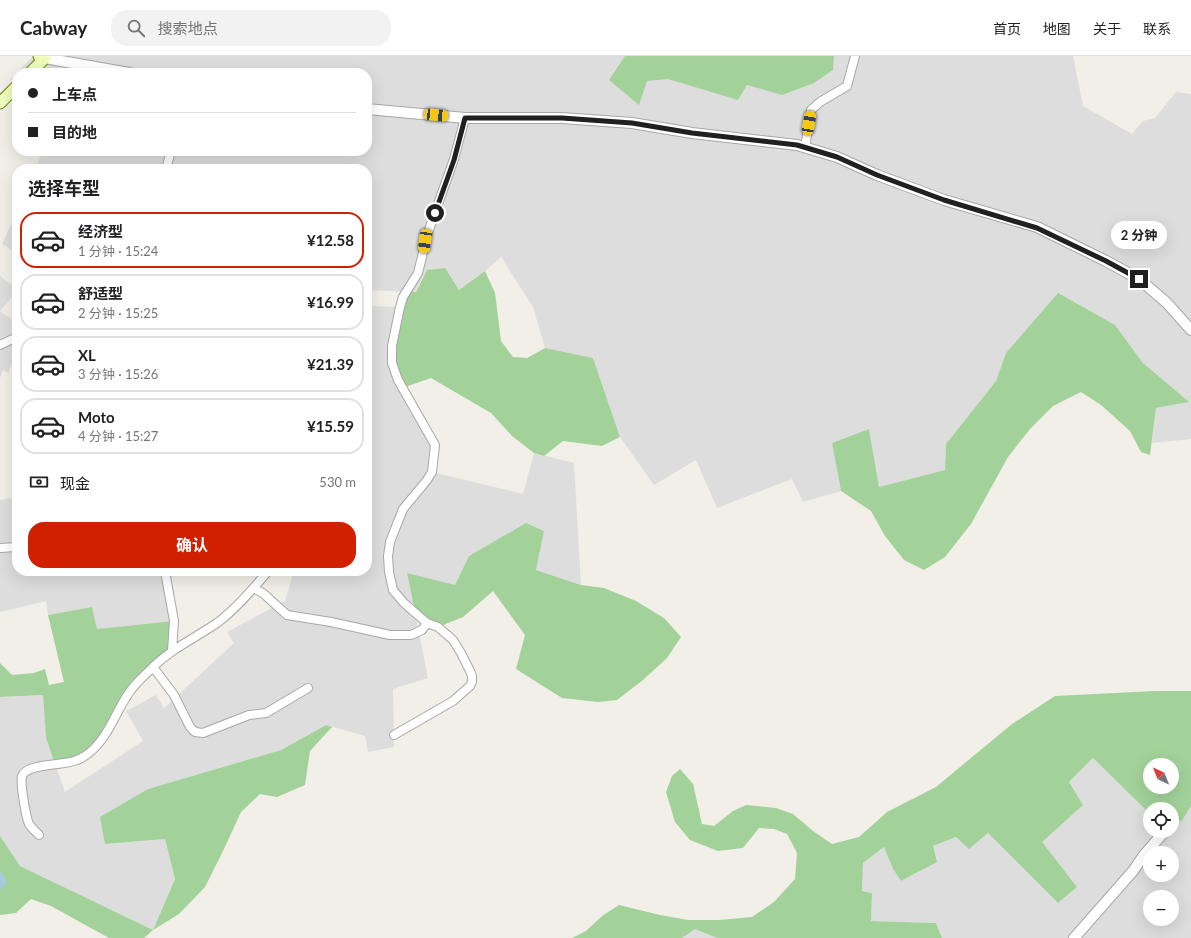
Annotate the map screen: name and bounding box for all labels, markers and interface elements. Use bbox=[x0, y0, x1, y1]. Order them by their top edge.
search box bbox=[111, 10, 391, 46]
text: Cabway bbox=[20, 16, 87, 39]
icon: search bbox=[125, 17, 147, 39]
text: 搜索地点 bbox=[157, 19, 217, 37]
text: 首页 bbox=[993, 20, 1021, 37]
text: 地图 bbox=[1043, 20, 1071, 37]
text: 关于 bbox=[1093, 20, 1121, 37]
text: 联系 bbox=[1143, 20, 1171, 37]
text: 上车点 bbox=[52, 85, 97, 103]
car bbox=[424, 108, 448, 122]
car bbox=[801, 110, 817, 136]
text: 目的地 bbox=[52, 123, 97, 141]
text: 选择车型 bbox=[28, 177, 100, 199]
route start bbox=[426, 204, 444, 222]
callout: 2 分钟 bbox=[1111, 221, 1167, 249]
icon: car bbox=[30, 222, 66, 258]
text: 经济型 bbox=[78, 222, 123, 240]
text: 2 分钟 bbox=[1121, 227, 1157, 243]
car bbox=[417, 228, 433, 254]
text: ¥12.58 bbox=[307, 231, 354, 249]
text: 1 分钟 · 15:24 bbox=[78, 243, 158, 259]
route end bbox=[1130, 270, 1148, 288]
icon: car bbox=[30, 284, 66, 320]
text: 舒适型 bbox=[78, 284, 123, 302]
text: ¥16.99 bbox=[307, 293, 354, 311]
text: 2 分钟 · 15:25 bbox=[78, 305, 158, 321]
icon: car bbox=[30, 346, 66, 382]
text: XL bbox=[78, 346, 96, 364]
text: ¥21.39 bbox=[307, 355, 354, 373]
text: 3 分钟 · 15:26 bbox=[78, 366, 158, 382]
icon: car bbox=[30, 408, 66, 444]
text: Moto bbox=[78, 408, 115, 426]
text: ¥15.59 bbox=[307, 417, 354, 435]
text: 4 分钟 · 15:27 bbox=[78, 428, 158, 444]
icon: cash bbox=[28, 471, 50, 493]
text: 现金 bbox=[60, 474, 90, 492]
text: 530 m bbox=[319, 474, 356, 490]
button: 确认 bbox=[28, 522, 356, 568]
north arrow bbox=[1143, 758, 1179, 794]
map controls bbox=[1143, 758, 1179, 926]
button: locate bbox=[1143, 802, 1179, 838]
button: + bbox=[1143, 846, 1179, 882]
button: − bbox=[1143, 890, 1179, 926]

